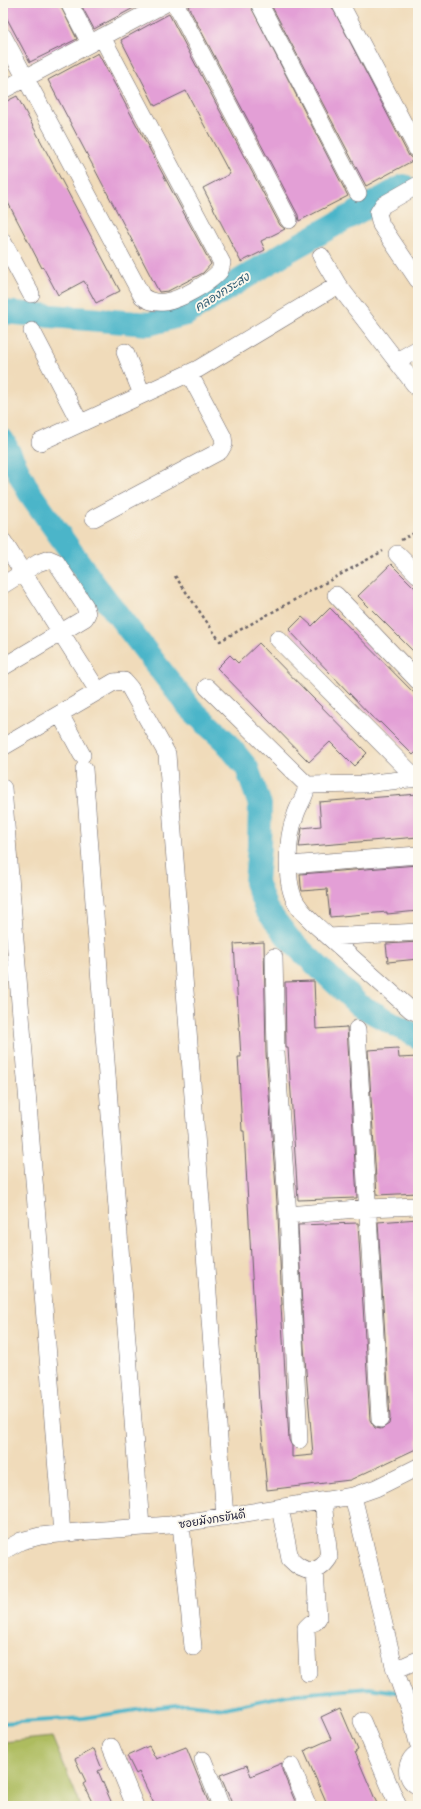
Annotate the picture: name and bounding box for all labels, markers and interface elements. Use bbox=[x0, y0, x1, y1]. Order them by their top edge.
water label: คลองกระสง bbox=[192, 268, 253, 315]
street label: ซอยมังกรขันดี bbox=[178, 1507, 247, 1532]

